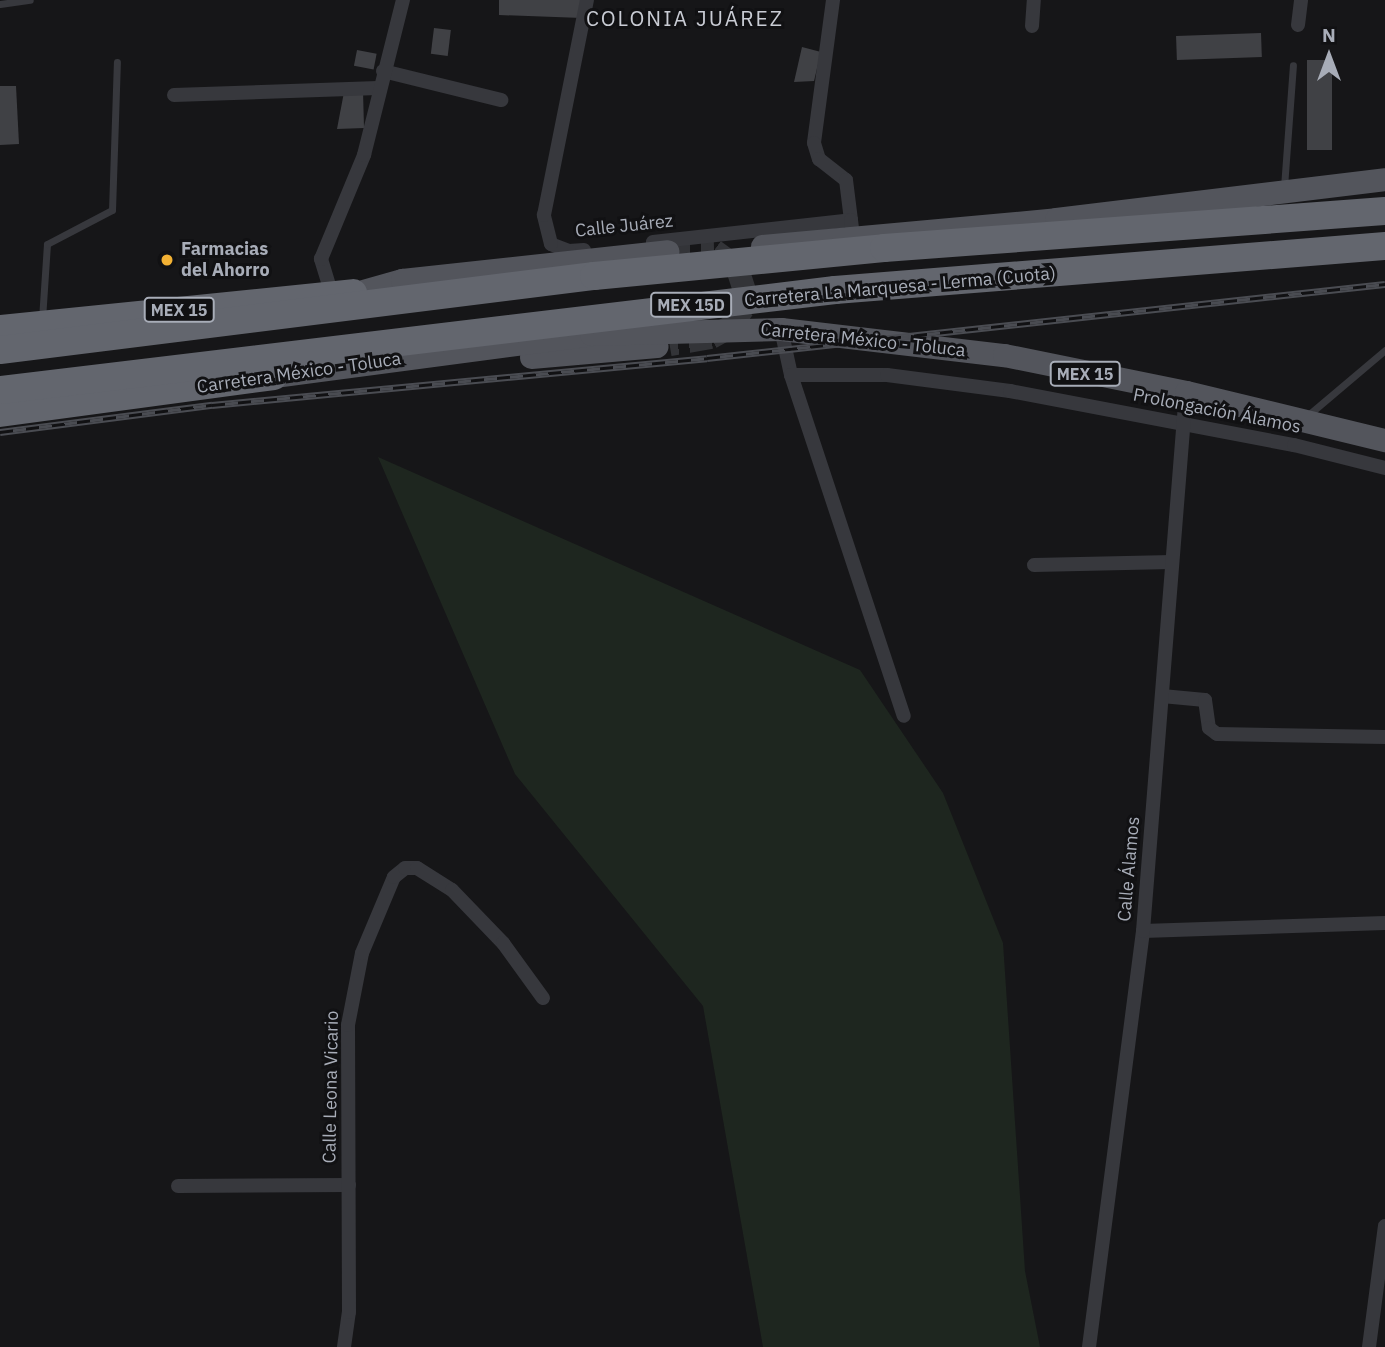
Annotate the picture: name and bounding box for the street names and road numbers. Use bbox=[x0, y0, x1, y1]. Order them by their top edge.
street label: Calle Juárez bbox=[574, 210, 674, 242]
street label: Carretera La Marquesa - Lerma (Cuota) bbox=[743, 263, 1057, 311]
road number: MEX 15D bbox=[649, 292, 733, 318]
road number: MEX 15 bbox=[142, 298, 216, 322]
street label: Carretera México - Toluca bbox=[759, 318, 967, 362]
street label: Carretera México - Toluca bbox=[196, 348, 402, 398]
road number: MEX 15 bbox=[1048, 362, 1122, 386]
street label: Prolongación Álamos bbox=[1131, 384, 1303, 438]
street label: Calle Álamos bbox=[1114, 816, 1144, 922]
street label: Calle Leona Vicario bbox=[319, 1010, 343, 1164]

